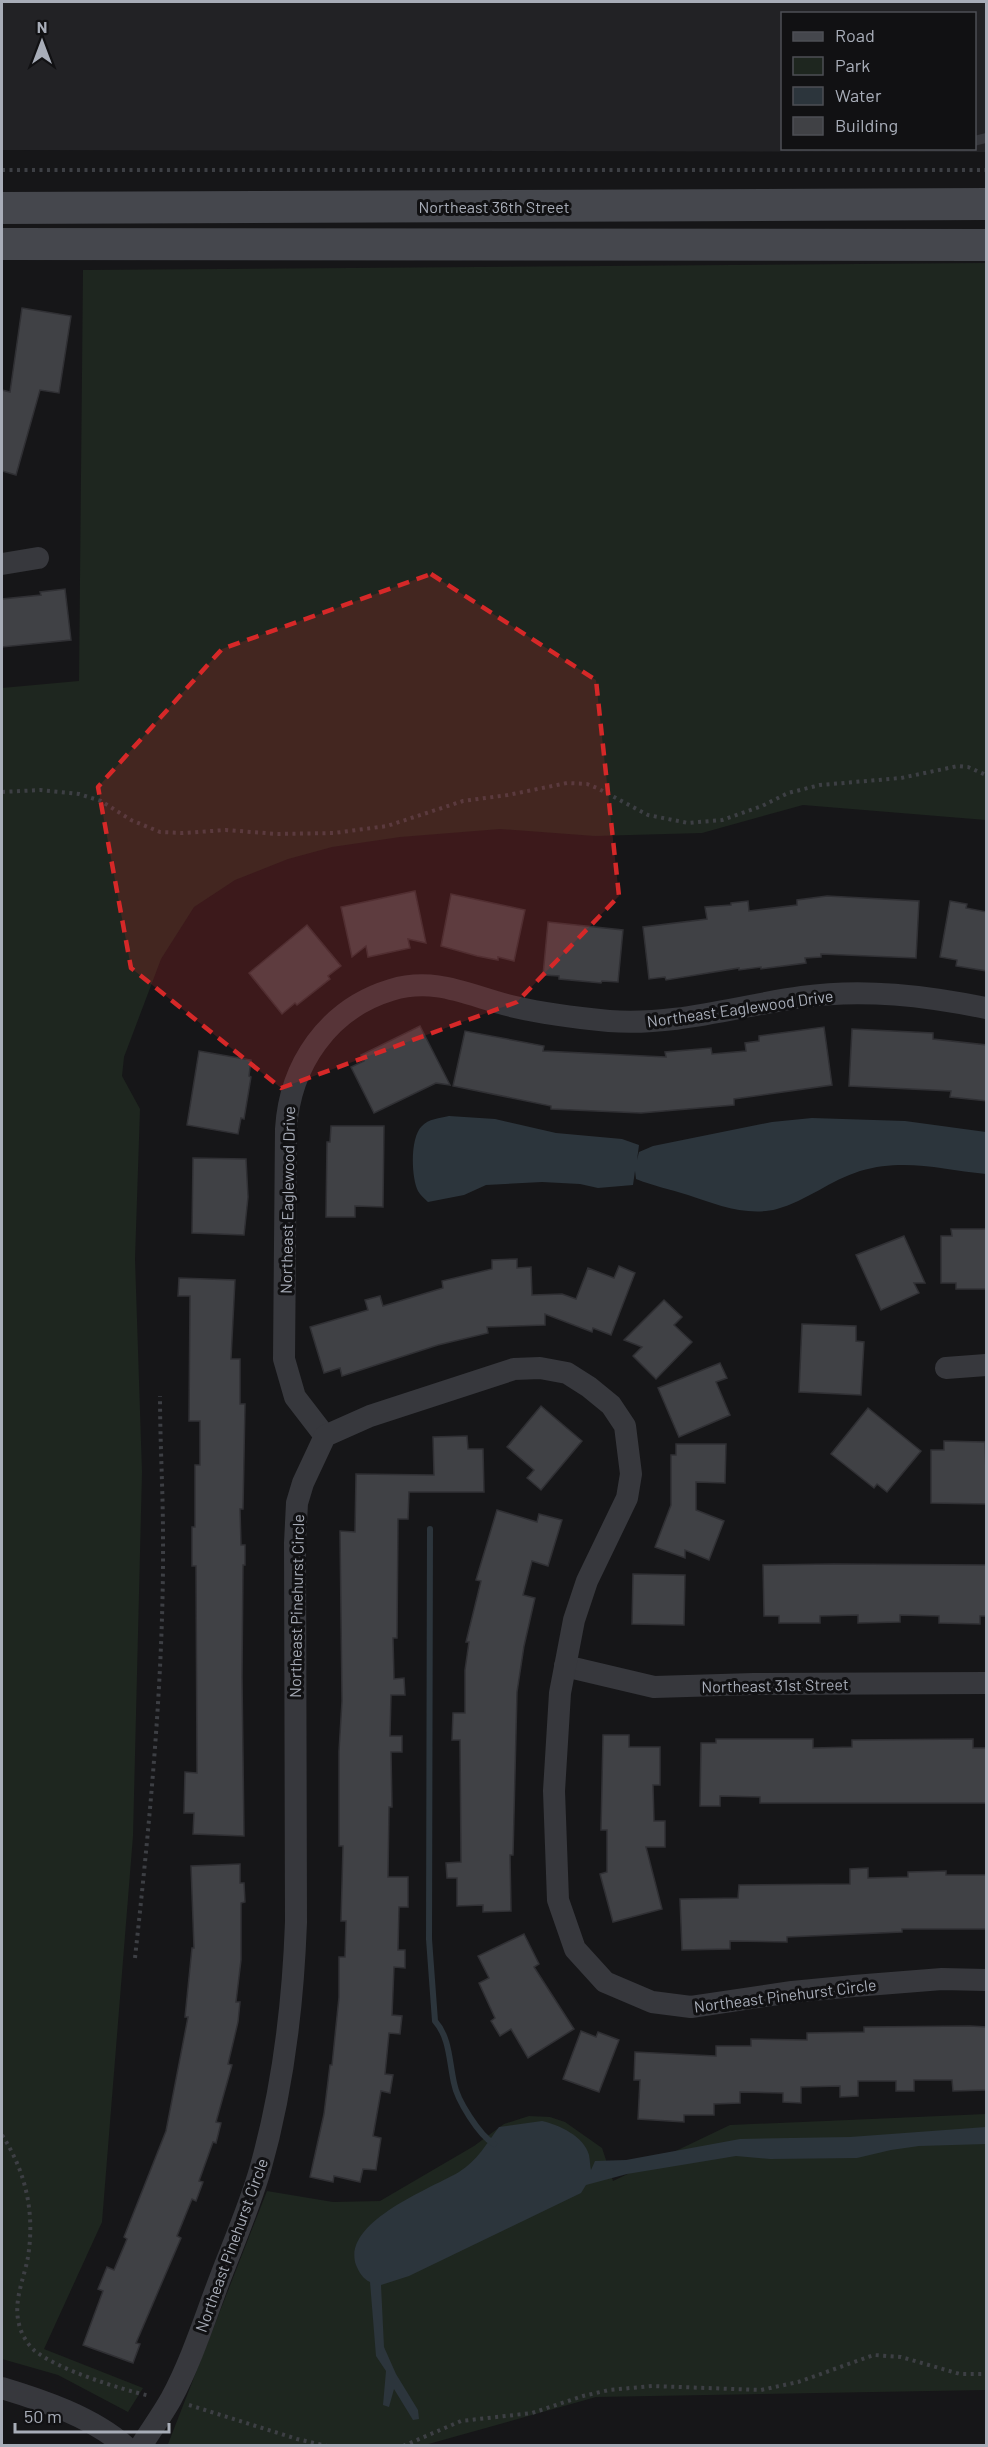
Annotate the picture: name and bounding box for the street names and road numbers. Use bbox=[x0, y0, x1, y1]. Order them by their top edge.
street label: Northeast 36th Street bbox=[418, 197, 570, 216]
street label: Northeast Eaglewood Drive bbox=[646, 986, 834, 1030]
street label: Northeast Eaglewood Drive bbox=[276, 1106, 298, 1294]
street label: Northeast Pinehurst Circle bbox=[285, 1514, 307, 1698]
street label: Northeast 31st Street bbox=[701, 1674, 849, 1696]
street label: Northeast Pinehurst Circle bbox=[693, 1974, 877, 2016]
street label: Northeast Pinehurst Circle bbox=[191, 2155, 271, 2335]

